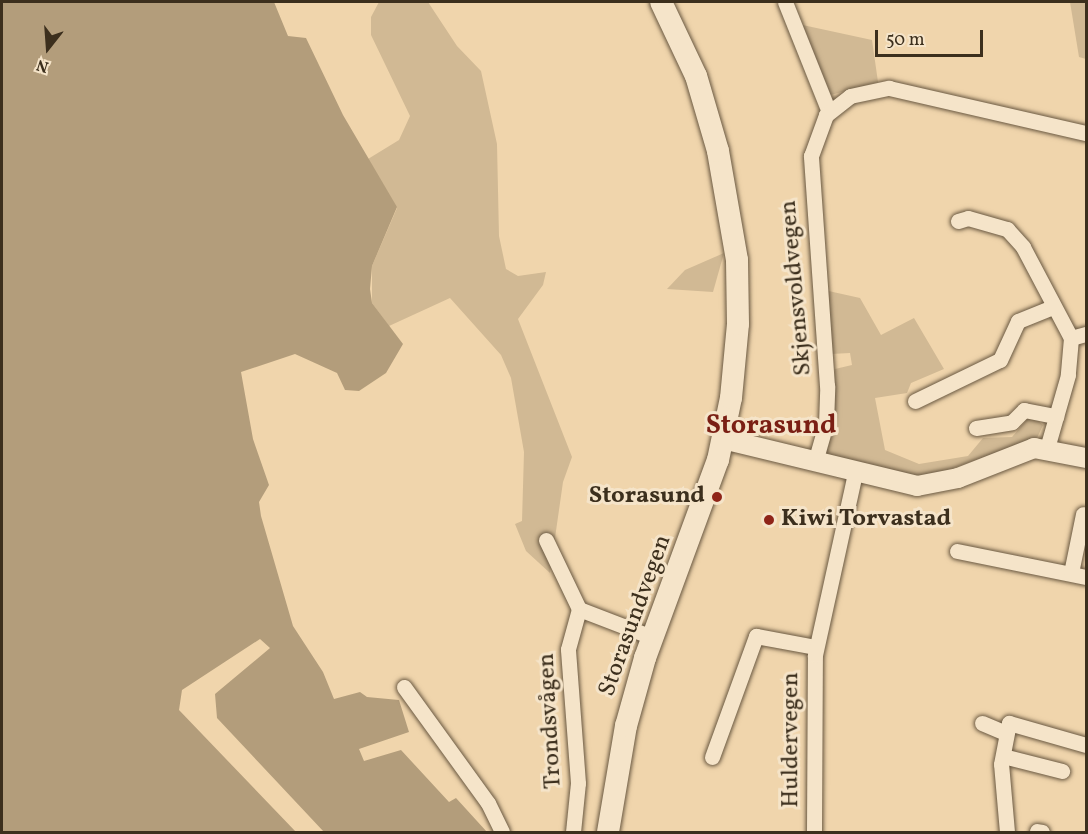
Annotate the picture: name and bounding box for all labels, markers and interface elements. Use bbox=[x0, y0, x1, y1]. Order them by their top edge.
north arrow bbox=[18, 18, 78, 78]
scale bar bbox=[878, 18, 986, 56]
text: 50 m bbox=[886, 28, 925, 53]
text: N bbox=[34, 53, 52, 77]
street label: Skjensvoldvegen bbox=[775, 199, 819, 377]
district label: Storasund bbox=[706, 411, 836, 443]
place label: Storasund bbox=[589, 483, 705, 511]
marker: Storasund bbox=[710, 490, 724, 504]
place label: Kiwi Torvastad bbox=[781, 506, 951, 534]
marker: Kiwi Torvastad bbox=[762, 513, 776, 527]
street label: Storasundvegen bbox=[593, 531, 679, 701]
street label: Trondsvågen bbox=[533, 652, 569, 790]
street label: Huldervegen bbox=[778, 672, 806, 808]

